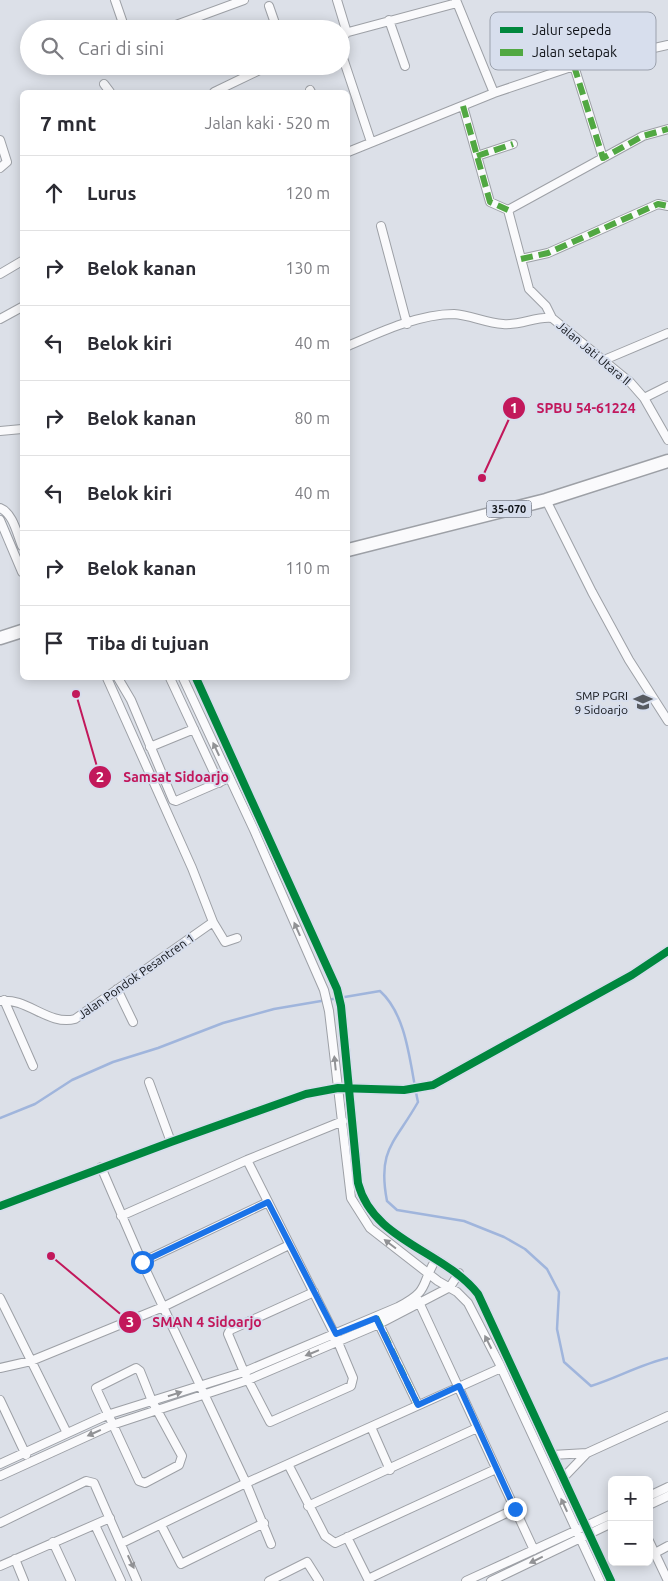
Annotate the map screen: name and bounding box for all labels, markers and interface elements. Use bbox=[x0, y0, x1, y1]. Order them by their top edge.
legend bbox=[490, 12, 656, 70]
search box bbox=[20, 20, 350, 75]
text: Jalur sepeda bbox=[532, 22, 611, 38]
icon: search bbox=[38, 34, 66, 62]
text: Cari di sini bbox=[78, 37, 164, 59]
text: Jalan setapak bbox=[532, 44, 617, 60]
text: 7 mnt bbox=[40, 111, 96, 135]
text: Jalan kaki · 520 m bbox=[205, 114, 330, 132]
icon: ahead bbox=[40, 179, 68, 207]
text: Lurus bbox=[87, 182, 136, 204]
text: 120 m bbox=[285, 184, 330, 202]
icon: right bbox=[40, 254, 68, 282]
text: Belok kanan bbox=[87, 257, 196, 279]
text: 130 m bbox=[285, 259, 330, 277]
street label: Jalan Jati Utara II bbox=[555, 318, 633, 388]
icon: left bbox=[40, 329, 68, 357]
text: Belok kiri bbox=[87, 332, 172, 354]
text: 40 m bbox=[294, 334, 330, 352]
callout: SPBU 54-61224 bbox=[501, 393, 646, 422]
text: 1 bbox=[510, 399, 518, 416]
text: SPBU 54-61224 bbox=[536, 400, 636, 416]
icon: right bbox=[40, 404, 68, 432]
text: Belok kanan bbox=[87, 407, 196, 429]
text: 80 m bbox=[294, 409, 330, 427]
icon: left bbox=[40, 479, 68, 507]
text: Belok kiri bbox=[87, 482, 172, 504]
text: 40 m bbox=[294, 484, 330, 502]
road number: 35-070 bbox=[486, 500, 532, 518]
icon: right bbox=[40, 554, 68, 582]
text: Belok kanan bbox=[87, 557, 196, 579]
text: 110 m bbox=[285, 559, 330, 577]
icon: arrive bbox=[40, 629, 68, 657]
text: Tiba di tujuan bbox=[87, 632, 209, 654]
place label: SMP PGRI 9 Sidoarjo bbox=[575, 689, 628, 716]
school or university icon: SMP PGRI 9 Sidoarjo bbox=[632, 691, 654, 713]
one-way arrow bbox=[212, 742, 220, 756]
callout: Samsat Sidoarjo bbox=[88, 762, 238, 791]
text: 2 bbox=[96, 768, 104, 785]
text: Samsat Sidoarjo bbox=[123, 769, 229, 785]
one-way arrow bbox=[293, 922, 301, 936]
street label: Jalan Pondok Pesantren 1 bbox=[75, 931, 197, 1021]
one-way arrow bbox=[331, 1055, 339, 1071]
one-way arrow bbox=[384, 1239, 397, 1250]
route start bbox=[131, 1251, 154, 1274]
callout: SMAN 4 Sidoarjo bbox=[117, 1307, 272, 1336]
text: 3 bbox=[126, 1313, 134, 1330]
text: SMAN 4 Sidoarjo bbox=[152, 1314, 262, 1330]
one-way arrow bbox=[484, 1335, 492, 1349]
one-way arrow bbox=[304, 1349, 319, 1357]
one-way arrow bbox=[167, 1389, 182, 1397]
one-way arrow bbox=[87, 1429, 101, 1437]
map controls bbox=[608, 1476, 653, 1566]
button: + bbox=[608, 1476, 653, 1521]
route end bbox=[504, 1498, 527, 1521]
one-way arrow bbox=[560, 1498, 568, 1512]
button: − bbox=[608, 1521, 653, 1566]
one-way arrow bbox=[127, 1555, 135, 1569]
one-way arrow bbox=[529, 1556, 543, 1564]

